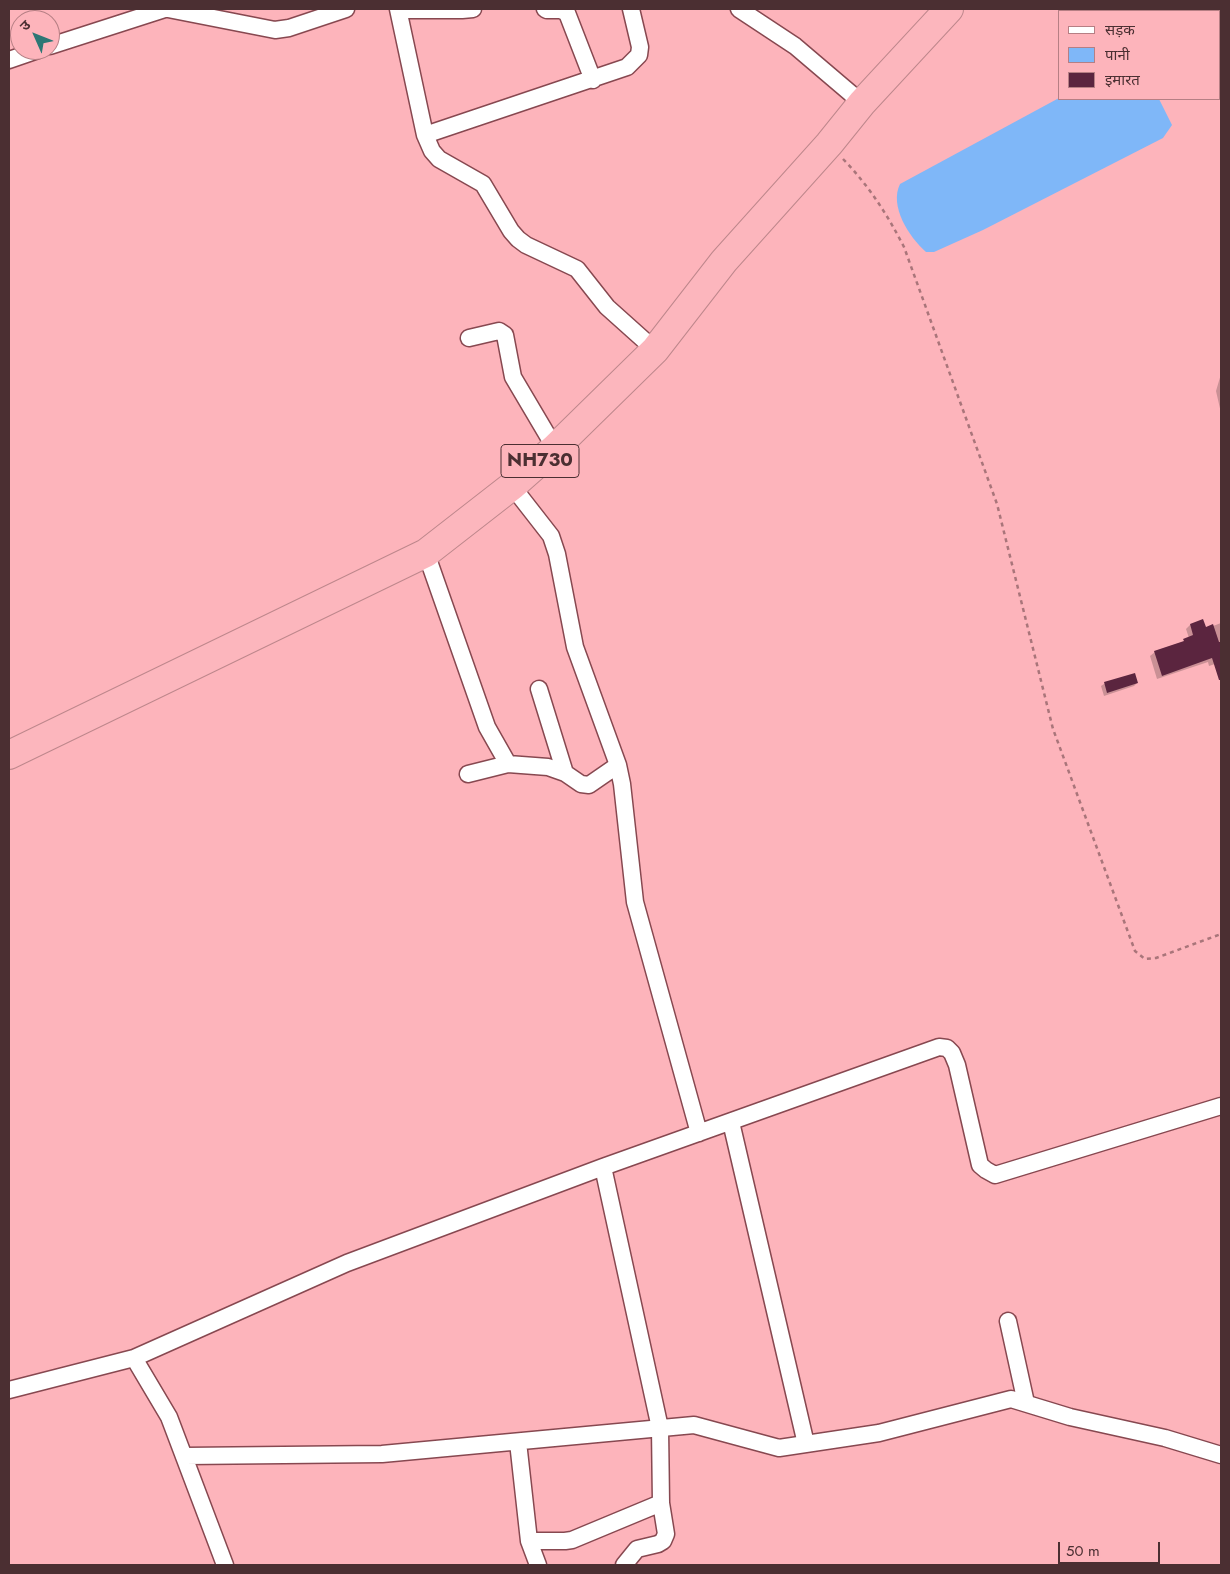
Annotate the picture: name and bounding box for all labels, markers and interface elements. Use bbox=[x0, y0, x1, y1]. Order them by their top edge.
north arrow bbox=[10, 10, 60, 60]
legend bbox=[1058, 10, 1220, 100]
text: उ bbox=[15, 15, 35, 35]
text: सड़क bbox=[1105, 19, 1135, 41]
text: पानी bbox=[1105, 44, 1130, 66]
text: इमारत bbox=[1105, 69, 1140, 91]
road number: NH730 bbox=[501, 444, 579, 478]
scale bar bbox=[1060, 1532, 1162, 1564]
text: 50 m bbox=[1066, 1540, 1100, 1562]

